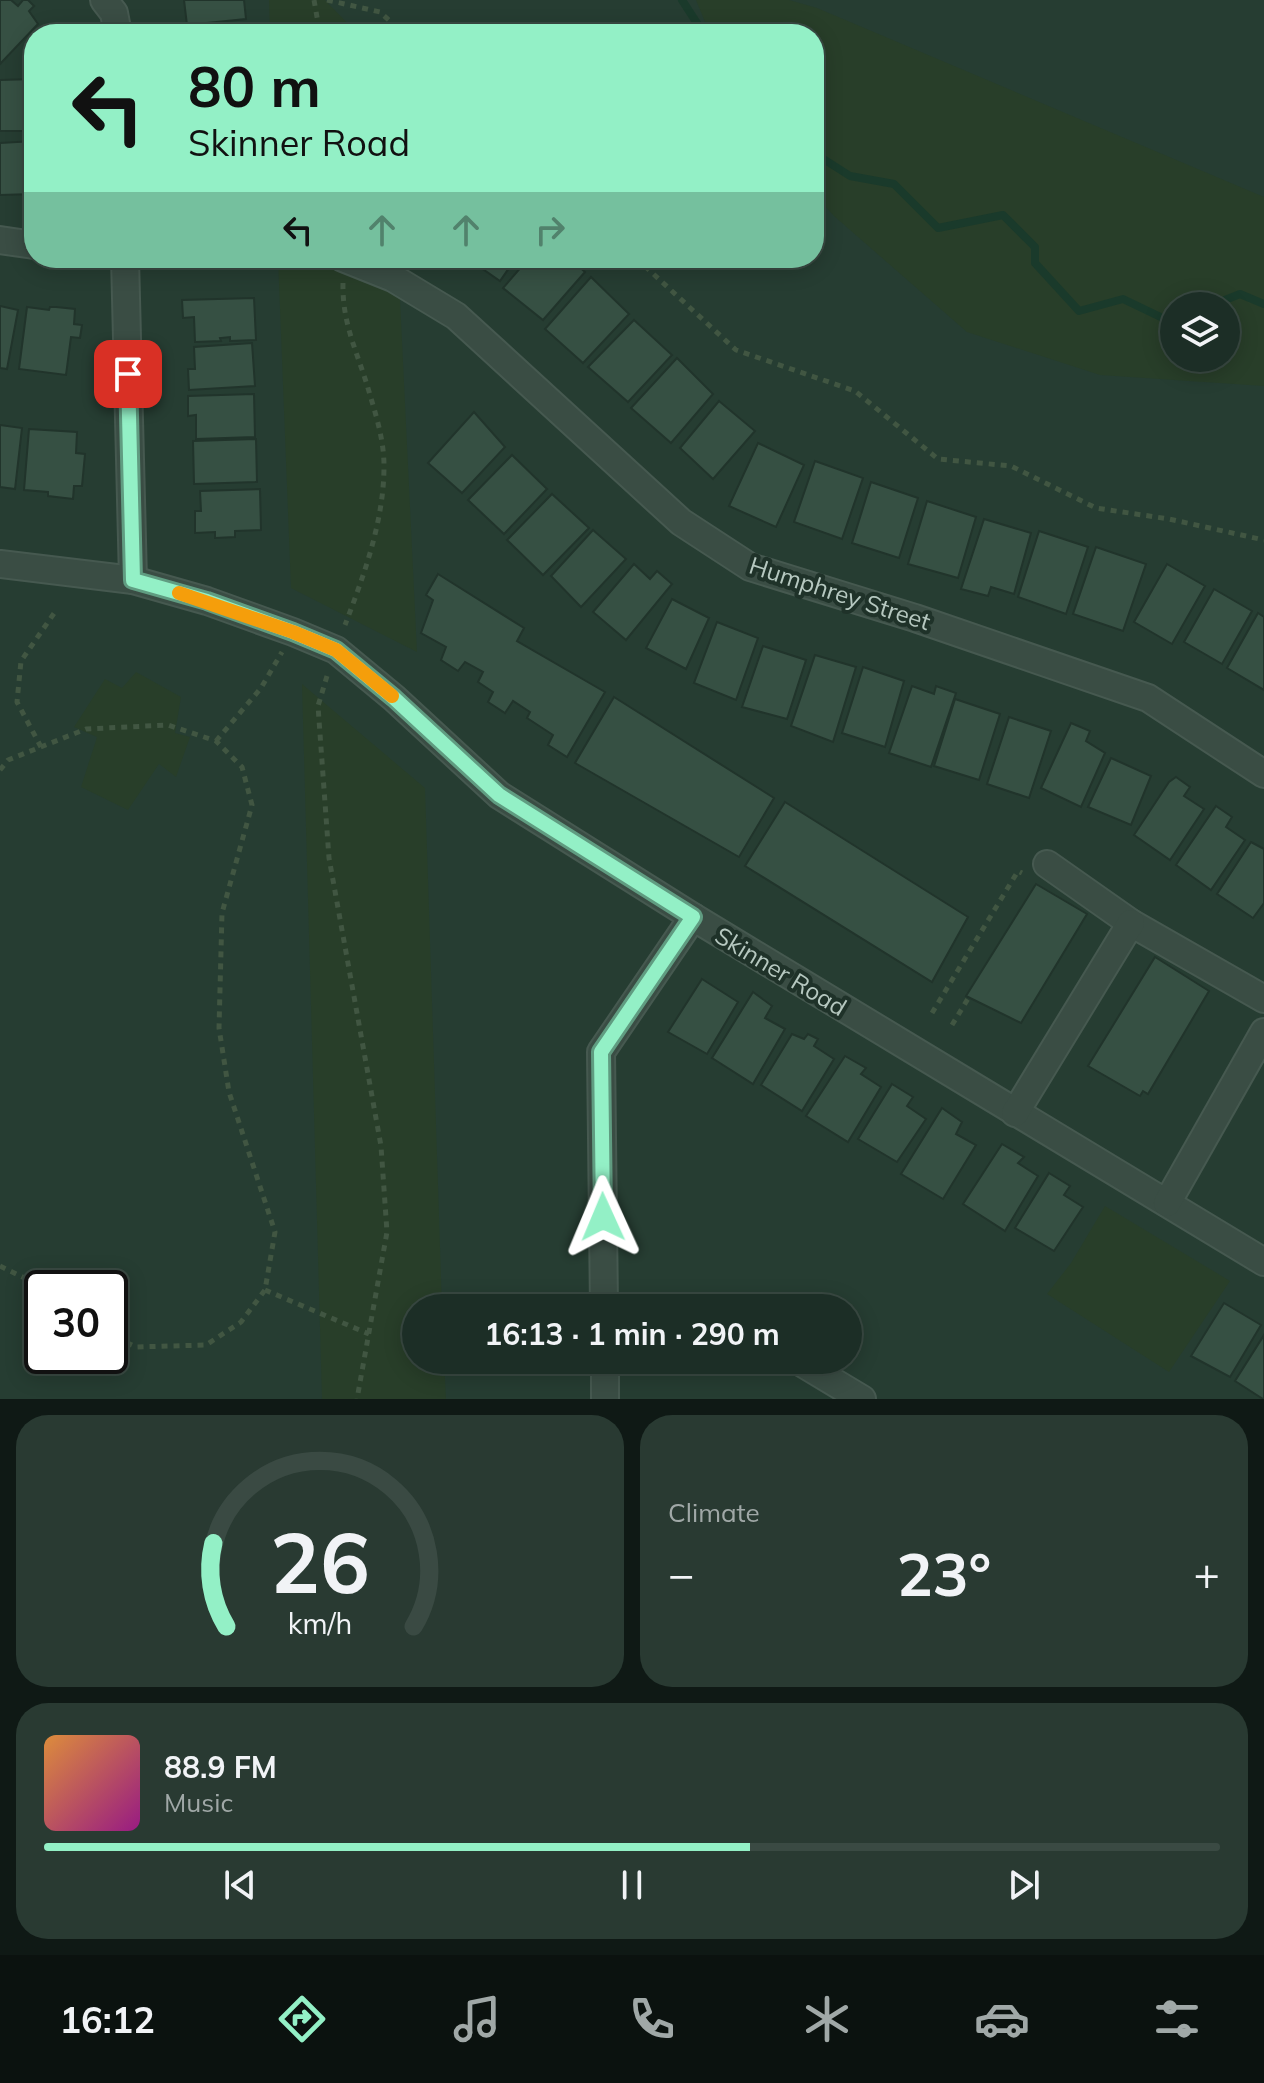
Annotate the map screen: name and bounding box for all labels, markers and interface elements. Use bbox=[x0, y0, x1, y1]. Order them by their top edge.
text: 80 m bbox=[188, 51, 321, 121]
icon: left bbox=[56, 56, 160, 160]
text: Skinner Road bbox=[188, 120, 410, 165]
icon: left bbox=[276, 208, 320, 252]
icon: ahead bbox=[360, 208, 404, 252]
icon: ahead bbox=[444, 208, 488, 252]
icon: right bbox=[528, 208, 572, 252]
map controls bbox=[1160, 292, 1240, 372]
button: layers bbox=[1160, 292, 1240, 372]
pin bbox=[94, 340, 162, 408]
icon: arrive bbox=[106, 352, 150, 396]
street label: Humphrey Street bbox=[746, 550, 934, 636]
street label: Skinner Road bbox=[710, 920, 852, 1022]
position arrow bbox=[561, 1175, 645, 1259]
speed limit sign: 30 bbox=[24, 1270, 128, 1374]
text: 16:13 · 1 min · 290 m bbox=[484, 1315, 780, 1353]
text: Climate bbox=[668, 1496, 760, 1529]
text: 26 bbox=[270, 1509, 370, 1614]
text: 23° bbox=[897, 1536, 991, 1611]
text: − bbox=[668, 1546, 694, 1601]
text: + bbox=[1194, 1546, 1220, 1601]
text: km/h bbox=[288, 1605, 352, 1641]
text: 88.9 FM bbox=[164, 1748, 277, 1786]
text: Music bbox=[164, 1786, 233, 1819]
icon: previous bbox=[218, 1863, 262, 1907]
icon: pause bbox=[610, 1863, 654, 1907]
icon: next bbox=[1002, 1863, 1046, 1907]
icon: directions bbox=[274, 1991, 330, 2047]
icon: music bbox=[449, 1991, 505, 2047]
icon: phone bbox=[624, 1991, 680, 2047]
icon: climate bbox=[799, 1991, 855, 2047]
icon: car bbox=[974, 1991, 1030, 2047]
icon: filters bbox=[1149, 1991, 1205, 2047]
text: 16:12 bbox=[59, 1997, 155, 2042]

